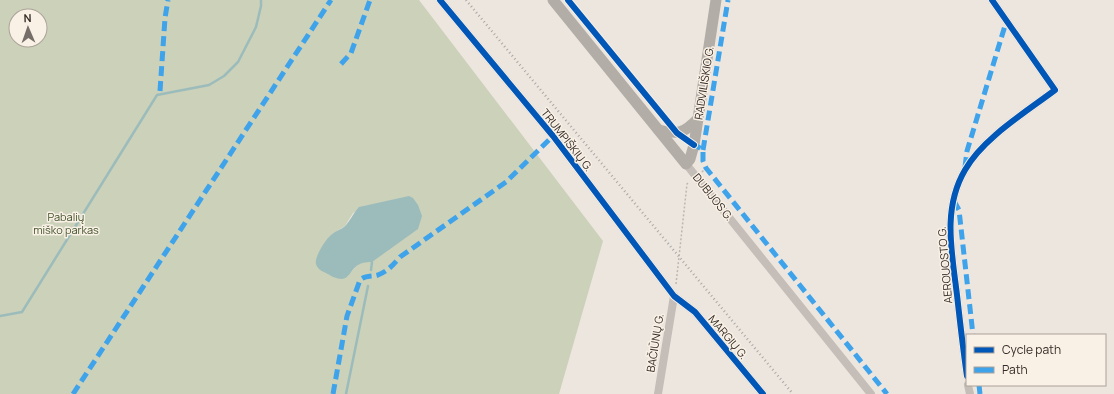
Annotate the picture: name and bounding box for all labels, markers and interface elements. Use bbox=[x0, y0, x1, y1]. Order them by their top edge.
north arrow bbox=[8, 8, 48, 48]
text: N bbox=[23, 10, 32, 25]
street label: RADVILIŠKIO G. bbox=[690, 45, 717, 121]
street label: TRUMPIŠKIŲ G. bbox=[538, 105, 597, 174]
street label: DUBIJOS G. bbox=[690, 170, 737, 223]
park label: Pabalių miško parkas bbox=[33, 209, 99, 237]
street label: AEROUOSTO G. bbox=[934, 226, 955, 304]
street label: MARGIŲ G. bbox=[705, 311, 751, 362]
street label: BAČIŪNŲ G. bbox=[642, 313, 667, 373]
legend bbox=[966, 334, 1106, 386]
text: Cycle path bbox=[1002, 341, 1061, 358]
text: Path bbox=[1002, 361, 1028, 378]

